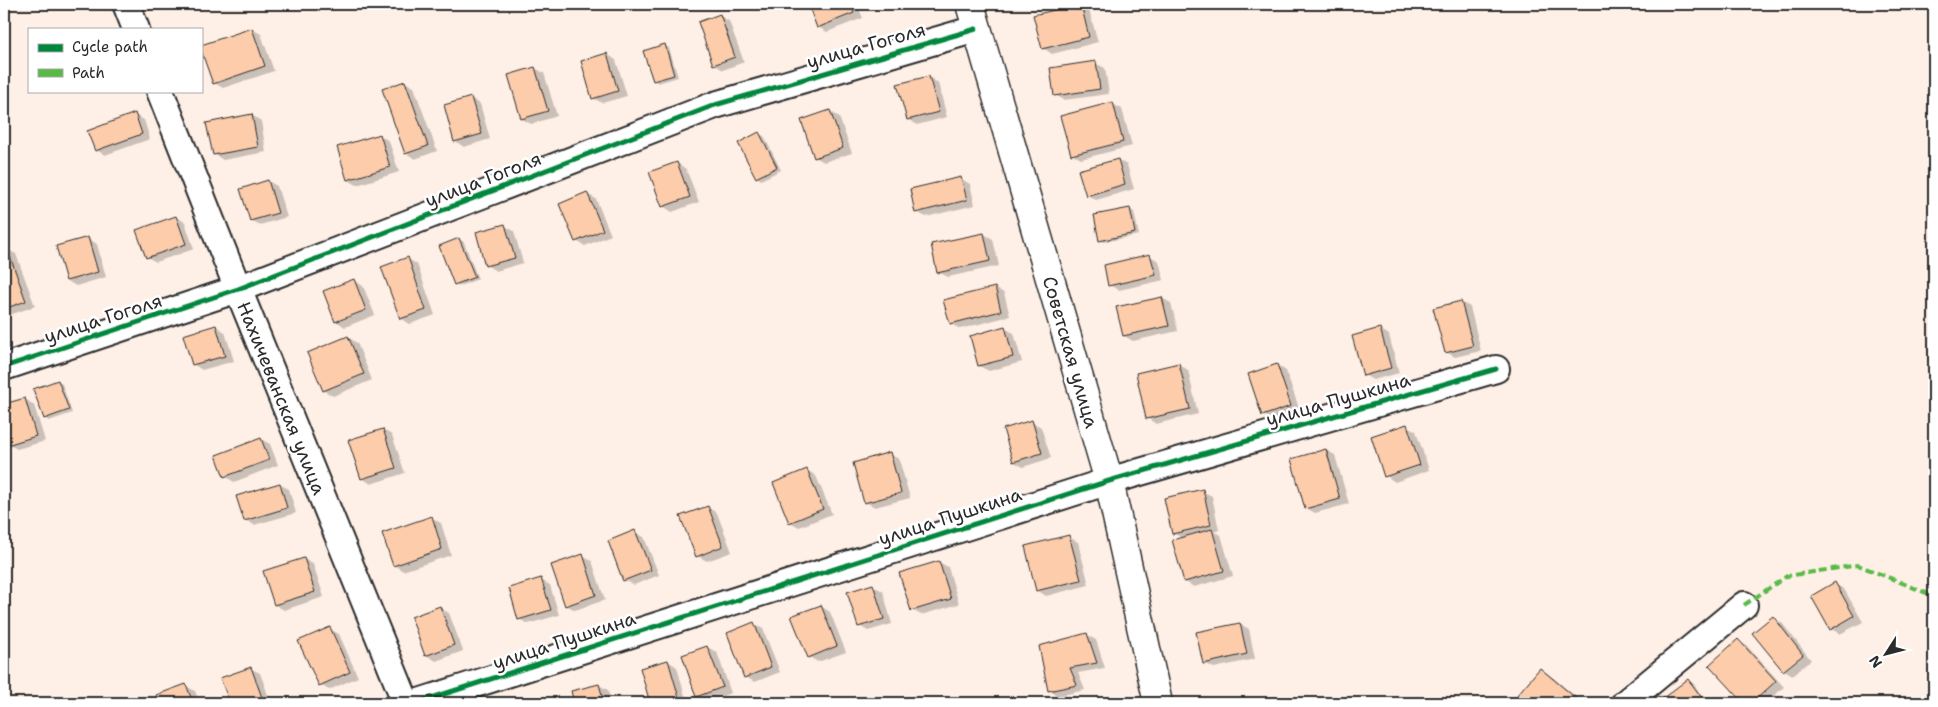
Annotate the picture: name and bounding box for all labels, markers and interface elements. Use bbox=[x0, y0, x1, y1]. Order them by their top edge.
street label: улица Гоголя bbox=[804, 17, 929, 74]
legend bbox=[28, 28, 202, 92]
text: Cycle path bbox=[72, 37, 148, 57]
text: Path bbox=[72, 63, 105, 83]
street label: улица Гоголя bbox=[421, 146, 545, 213]
street label: Советская улица bbox=[1037, 273, 1104, 431]
street label: улица Гоголя bbox=[41, 288, 165, 349]
street label: Нахичеванская улица bbox=[231, 298, 332, 499]
street label: улица Пушкина bbox=[1263, 367, 1413, 432]
street label: улица Пушкина bbox=[875, 481, 1025, 551]
street label: улица Пушкина bbox=[489, 605, 639, 675]
north arrow bbox=[1860, 630, 1910, 680]
text: N bbox=[1865, 652, 1886, 671]

